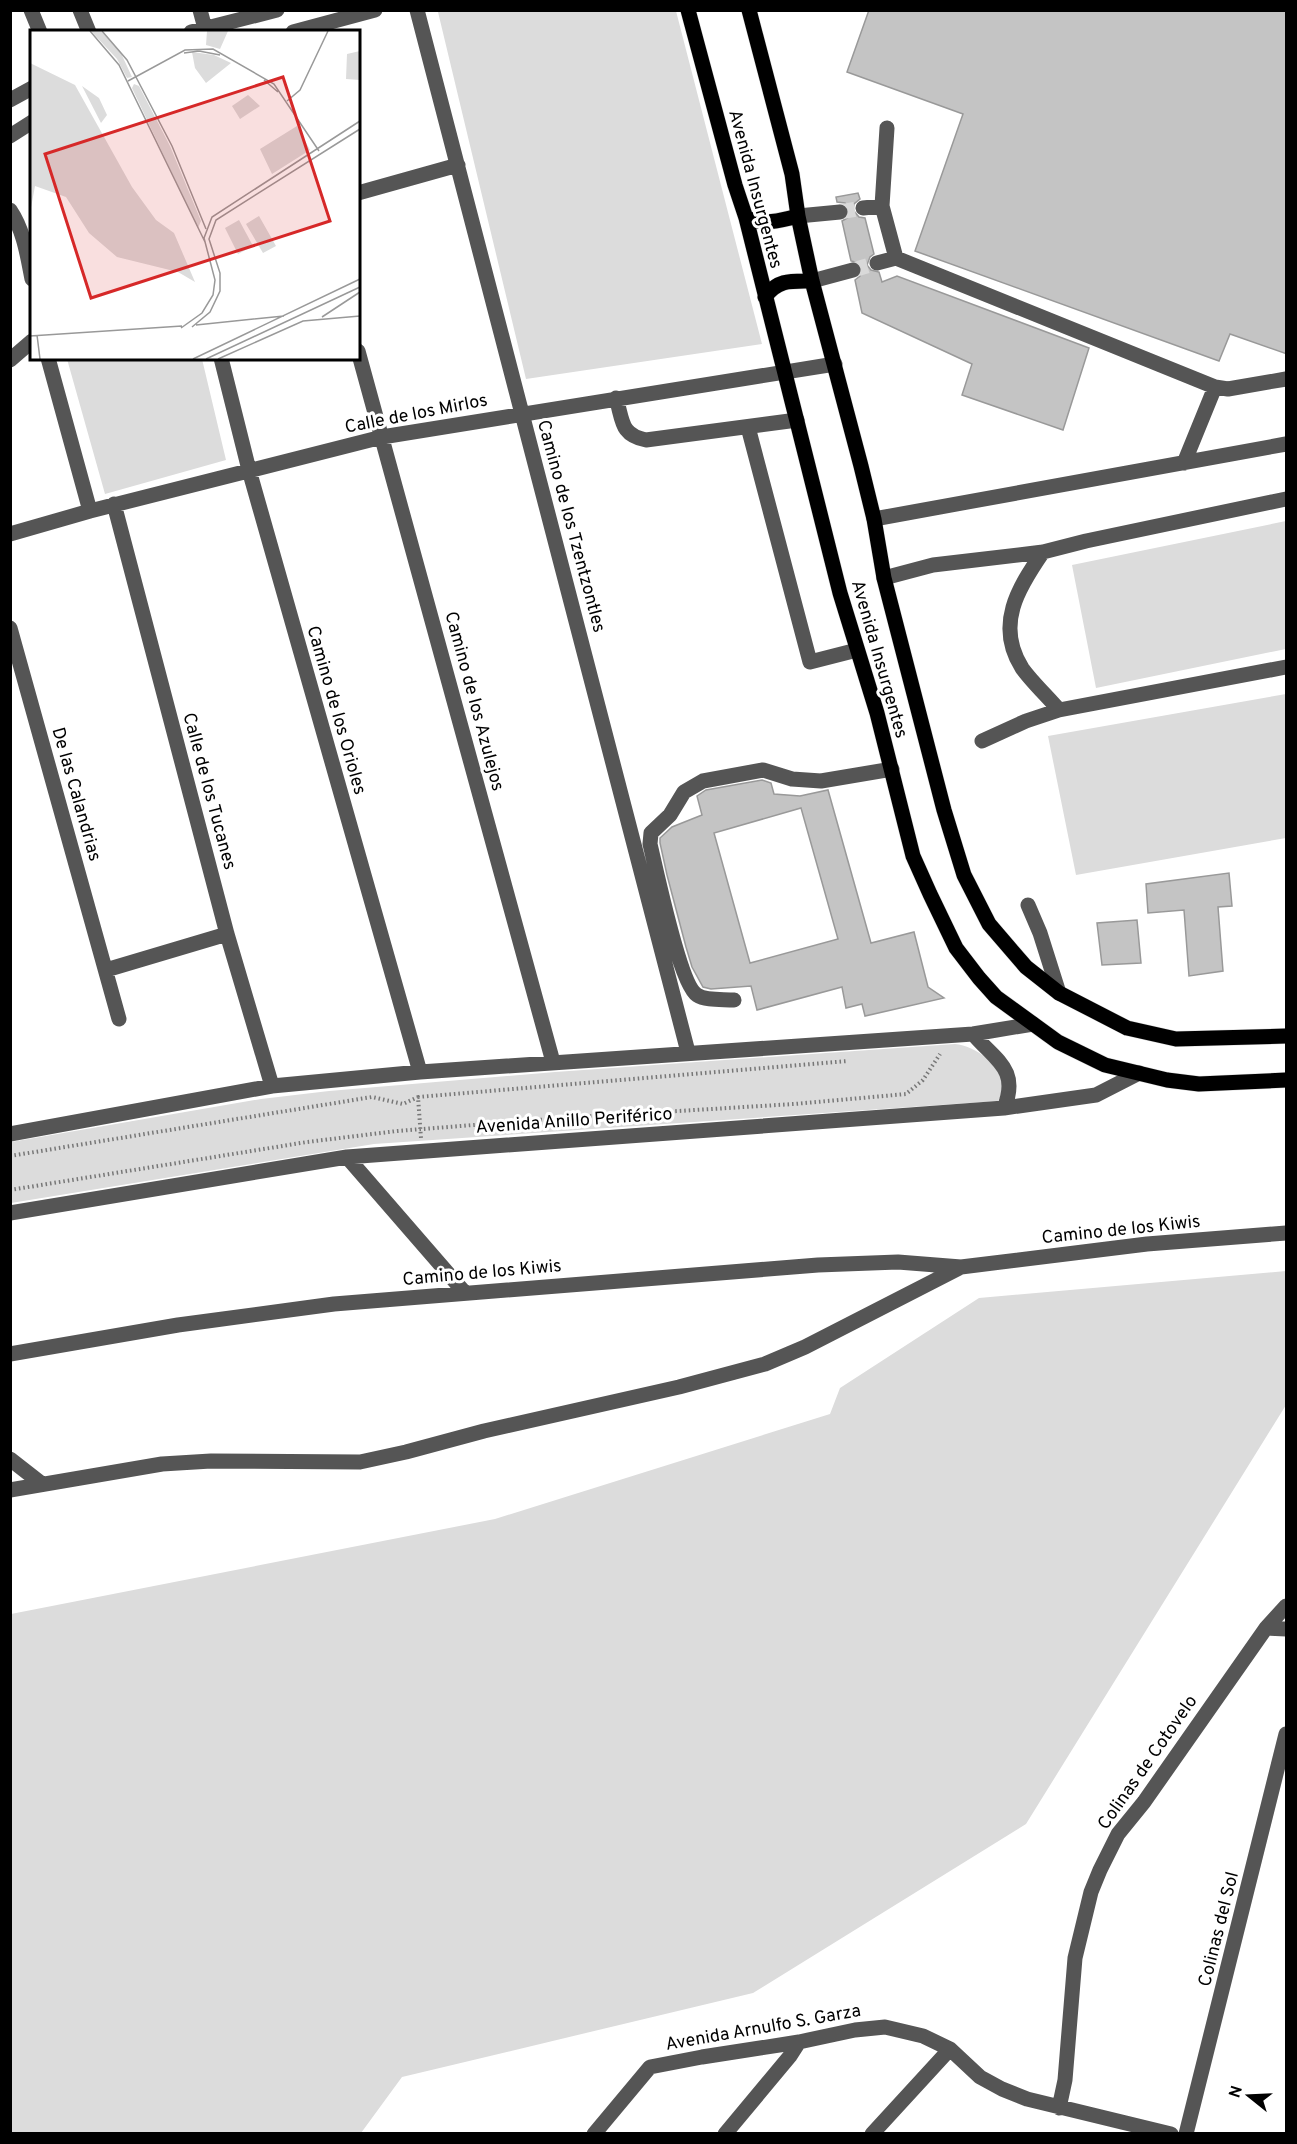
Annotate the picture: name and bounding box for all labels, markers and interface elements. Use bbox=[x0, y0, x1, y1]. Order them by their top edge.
inset map bbox=[30, 30, 360, 360]
street label: Avenida Insurgentes bbox=[722, 107, 787, 271]
street label: Calle de los Mirlos bbox=[343, 389, 490, 440]
street label: Camino de los Tzentzontles bbox=[531, 418, 610, 635]
street label: Avenida Insurgentes bbox=[845, 578, 912, 741]
street label: Camino de los Azulejos bbox=[438, 609, 509, 794]
street label: Camino de los Orioles bbox=[300, 623, 371, 797]
street label: Calle de los Tucanes bbox=[177, 710, 241, 872]
street label: De las Calandrias bbox=[45, 725, 106, 864]
street label: Avenida Anillo Periférico bbox=[475, 1103, 673, 1140]
street label: Camino de los Kiwis bbox=[1041, 1211, 1202, 1250]
street label: Camino de los Kiwis bbox=[402, 1255, 563, 1292]
street label: Colinas de Cotovelo bbox=[1093, 1691, 1203, 1835]
street label: Colinas del Sol bbox=[1194, 1870, 1245, 1989]
street label: Avenida Arnulfo S. Garza bbox=[664, 2000, 863, 2057]
north arrow bbox=[1219, 2066, 1279, 2126]
text: N bbox=[1225, 2083, 1248, 2101]

